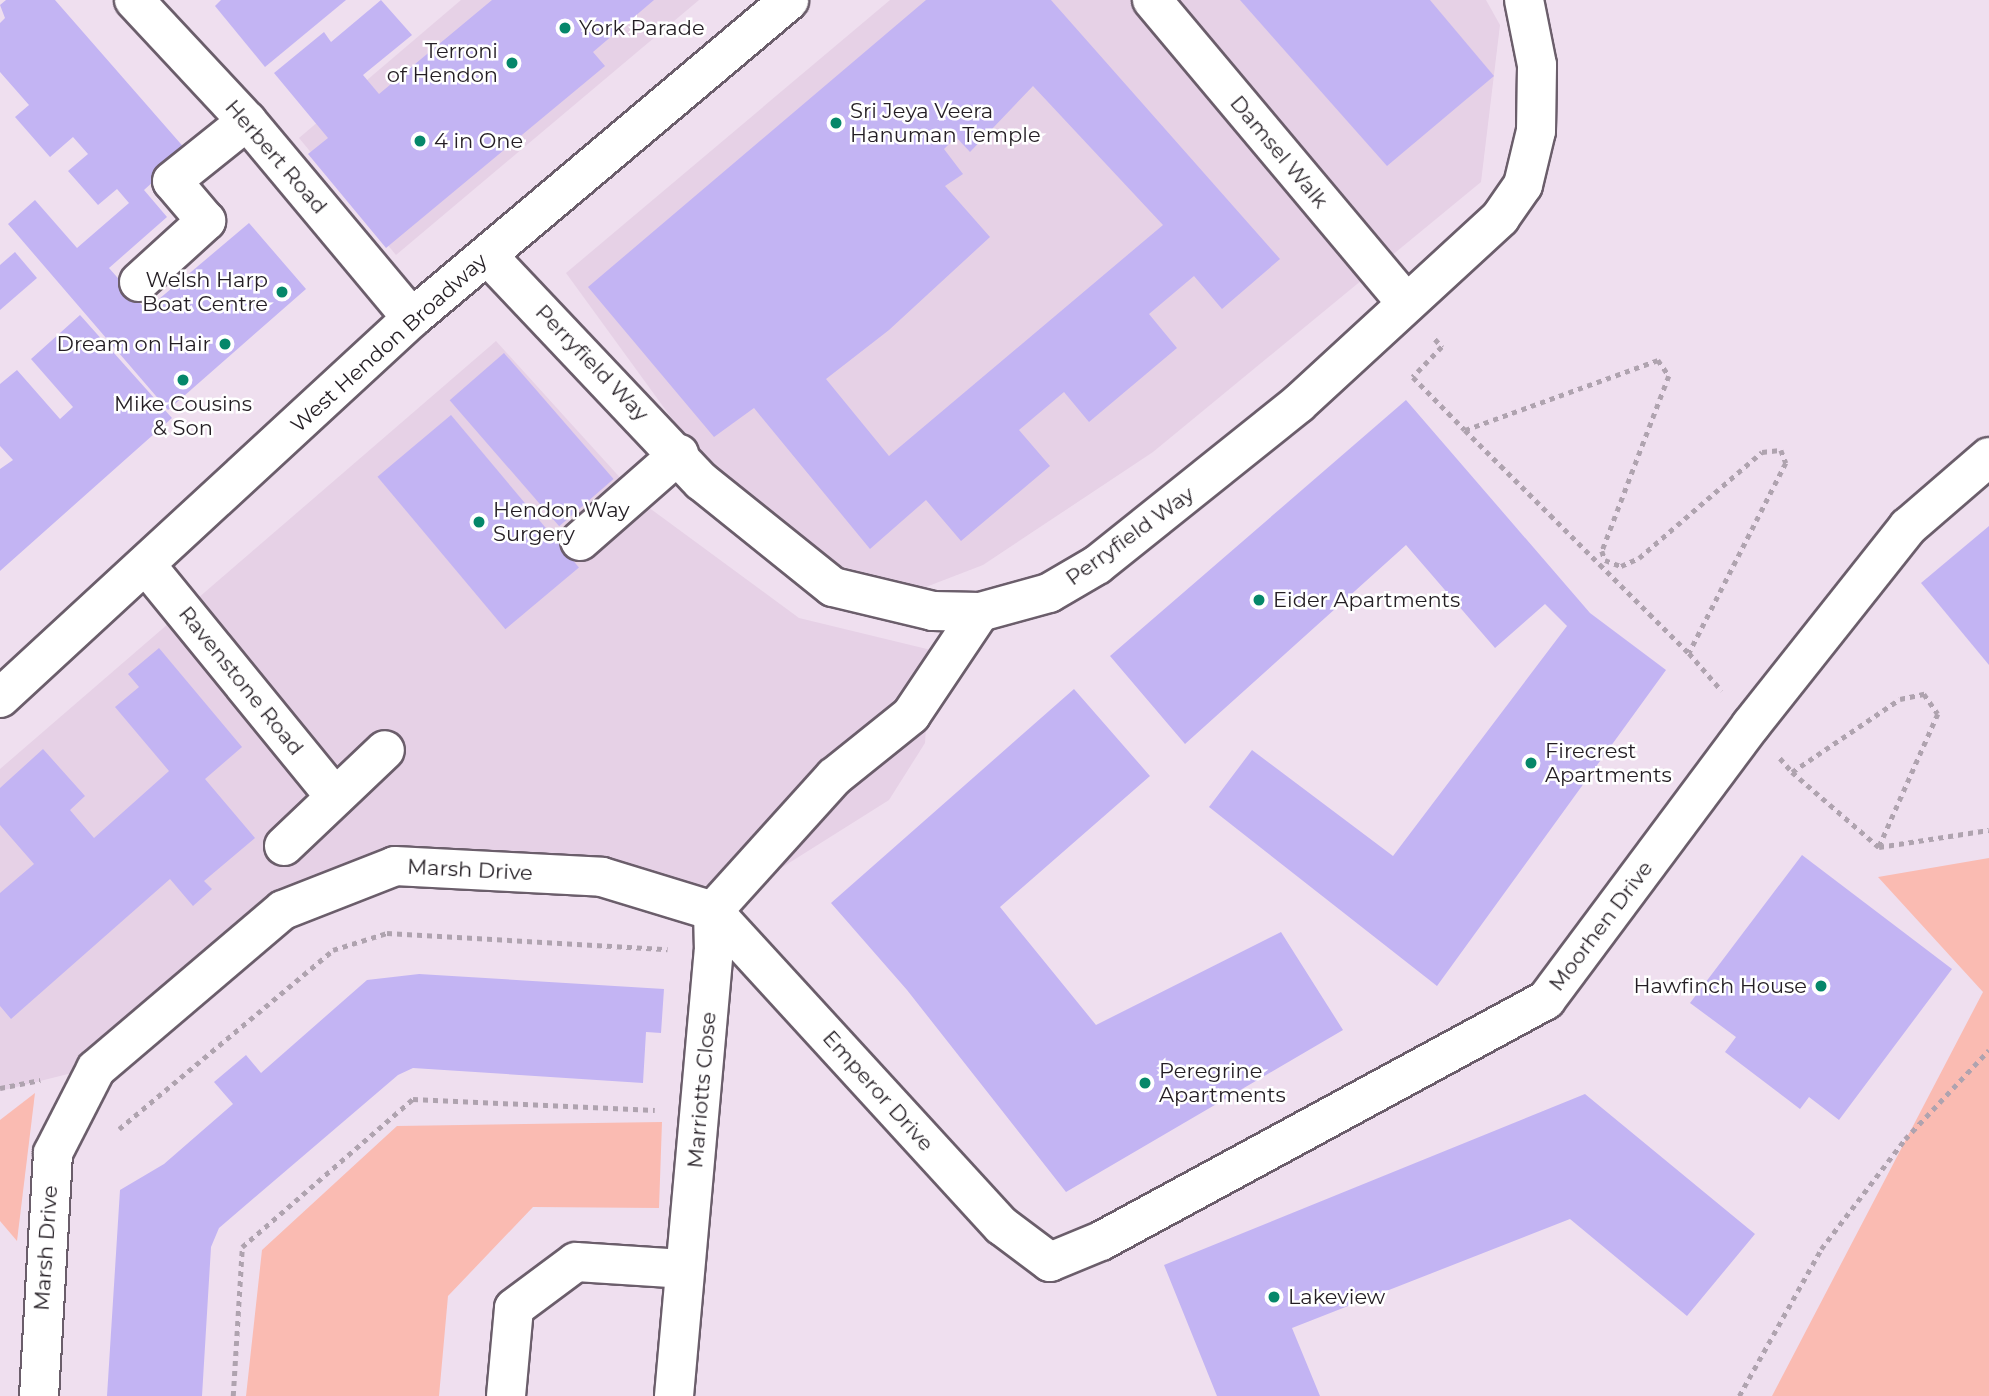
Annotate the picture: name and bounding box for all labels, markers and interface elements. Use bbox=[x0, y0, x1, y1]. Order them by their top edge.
place label: York Parade bbox=[579, 15, 705, 41]
marker: York Parade bbox=[557, 20, 573, 36]
place label: Terroni of Hendon bbox=[387, 38, 498, 88]
marker: Terroni of Hendon bbox=[504, 55, 520, 71]
street label: Damsel Walk bbox=[1225, 91, 1333, 213]
street label: Herbert Road bbox=[220, 95, 332, 219]
place label: Sri Jeya Veera Hanuman Temple bbox=[850, 98, 1041, 148]
marker: Sri Jeya Veera Hanuman Temple bbox=[828, 115, 844, 131]
place label: 4 in One bbox=[434, 128, 523, 154]
marker: 4 in One bbox=[412, 133, 428, 149]
street label: West Hendon Broadway bbox=[286, 248, 492, 438]
place label: Welsh Harp Boat Centre bbox=[142, 267, 268, 317]
marker: Welsh Harp Boat Centre bbox=[274, 284, 290, 300]
street label: Perryfield Way bbox=[530, 300, 654, 426]
place label: Dream on Hair bbox=[57, 331, 211, 357]
marker: Dream on Hair bbox=[217, 336, 233, 352]
marker: Mike Cousins & Son bbox=[175, 372, 191, 388]
place label: Mike Cousins & Son bbox=[114, 391, 252, 441]
street label: Perryfield Way bbox=[1061, 481, 1199, 591]
place label: Hendon Way Surgery bbox=[493, 497, 630, 547]
marker: Hendon Way Surgery bbox=[471, 514, 487, 530]
place label: Eider Apartments bbox=[1273, 587, 1460, 613]
marker: Eider Apartments bbox=[1251, 592, 1267, 608]
street label: Ravenstone Road bbox=[173, 602, 309, 760]
place label: Firecrest Apartments bbox=[1545, 738, 1672, 788]
marker: Firecrest Apartments bbox=[1523, 755, 1539, 771]
street label: Marsh Drive bbox=[407, 854, 533, 886]
street label: Moorhen Drive bbox=[1544, 856, 1658, 996]
place label: Hawfinch House bbox=[1634, 973, 1807, 999]
marker: Hawfinch House bbox=[1813, 978, 1829, 994]
street label: Marriotts Close bbox=[683, 1011, 721, 1169]
street label: Emperor Drive bbox=[817, 1026, 939, 1156]
place label: Peregrine Apartments bbox=[1159, 1058, 1286, 1108]
marker: Peregrine Apartments bbox=[1137, 1075, 1153, 1091]
street label: Marsh Drive bbox=[29, 1184, 63, 1312]
place label: Lakeview bbox=[1288, 1284, 1385, 1310]
marker: Lakeview bbox=[1266, 1289, 1282, 1305]

